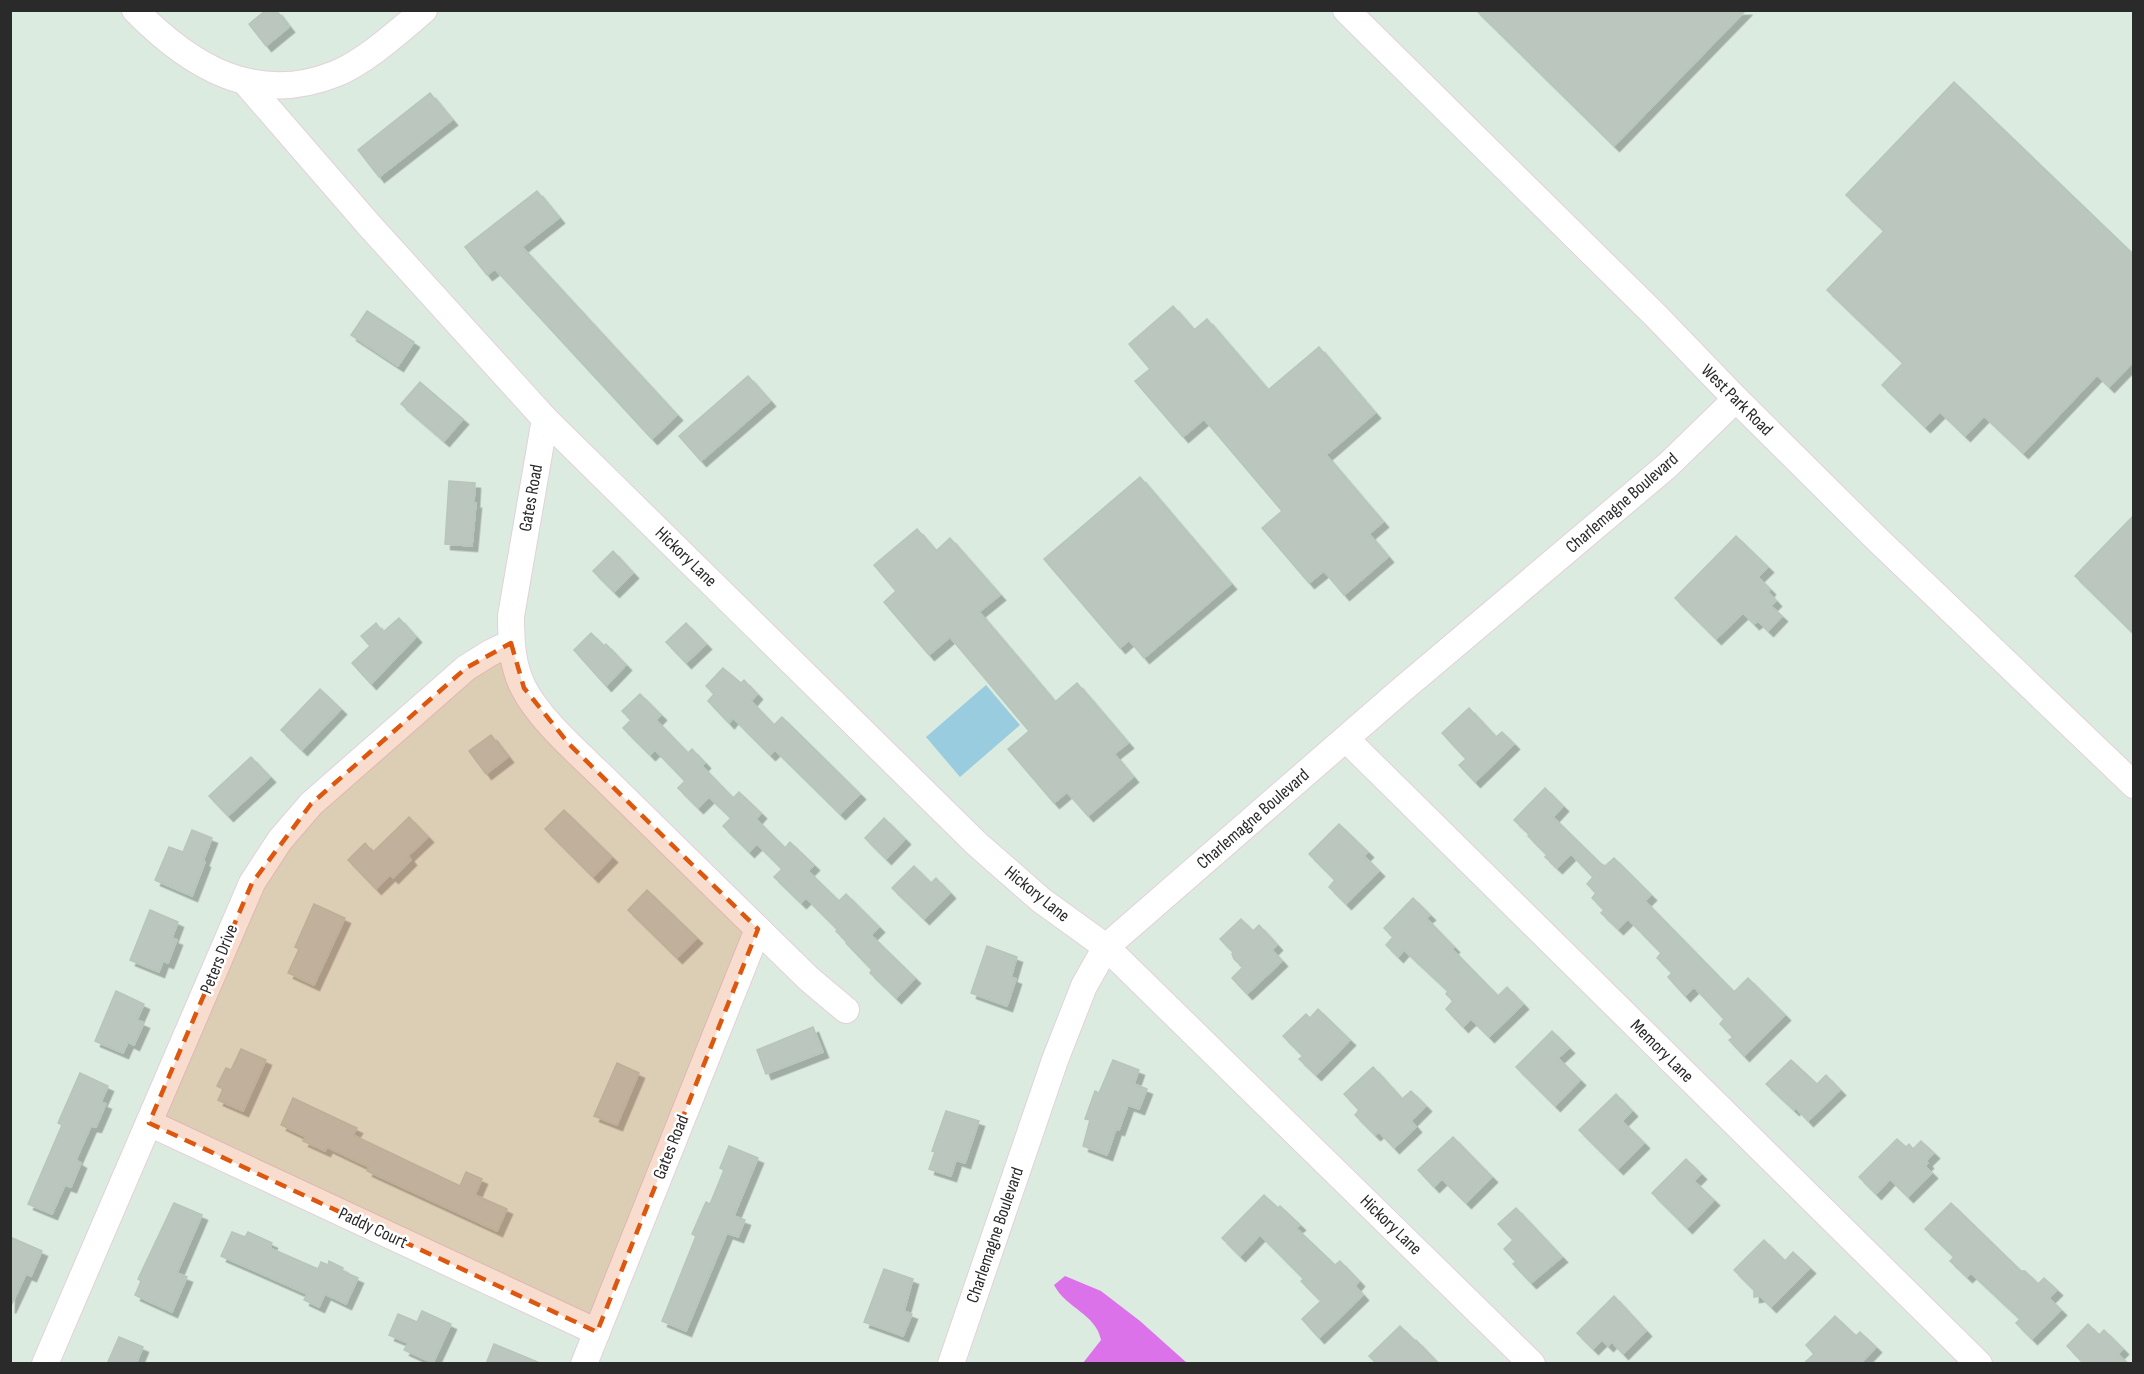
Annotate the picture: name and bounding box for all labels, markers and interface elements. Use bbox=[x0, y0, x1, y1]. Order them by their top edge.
street label: West Park Road bbox=[1697, 360, 1777, 440]
street label: Charlemagne Boulevard bbox=[1562, 448, 1682, 558]
street label: Gates Road bbox=[515, 463, 547, 533]
street label: Hickory Lane bbox=[651, 523, 721, 591]
street label: Charlemagne Boulevard bbox=[1193, 764, 1313, 874]
street label: Hickory Lane bbox=[1000, 861, 1074, 927]
street label: Peters Drive bbox=[196, 921, 242, 997]
street label: Memory Lane bbox=[1626, 1015, 1698, 1087]
street label: Gates Road bbox=[649, 1112, 693, 1182]
street label: Charlemagne Boulevard bbox=[962, 1164, 1028, 1306]
street label: Hickory Lane bbox=[1356, 1191, 1426, 1259]
street label: Paddy Court bbox=[335, 1203, 411, 1253]

